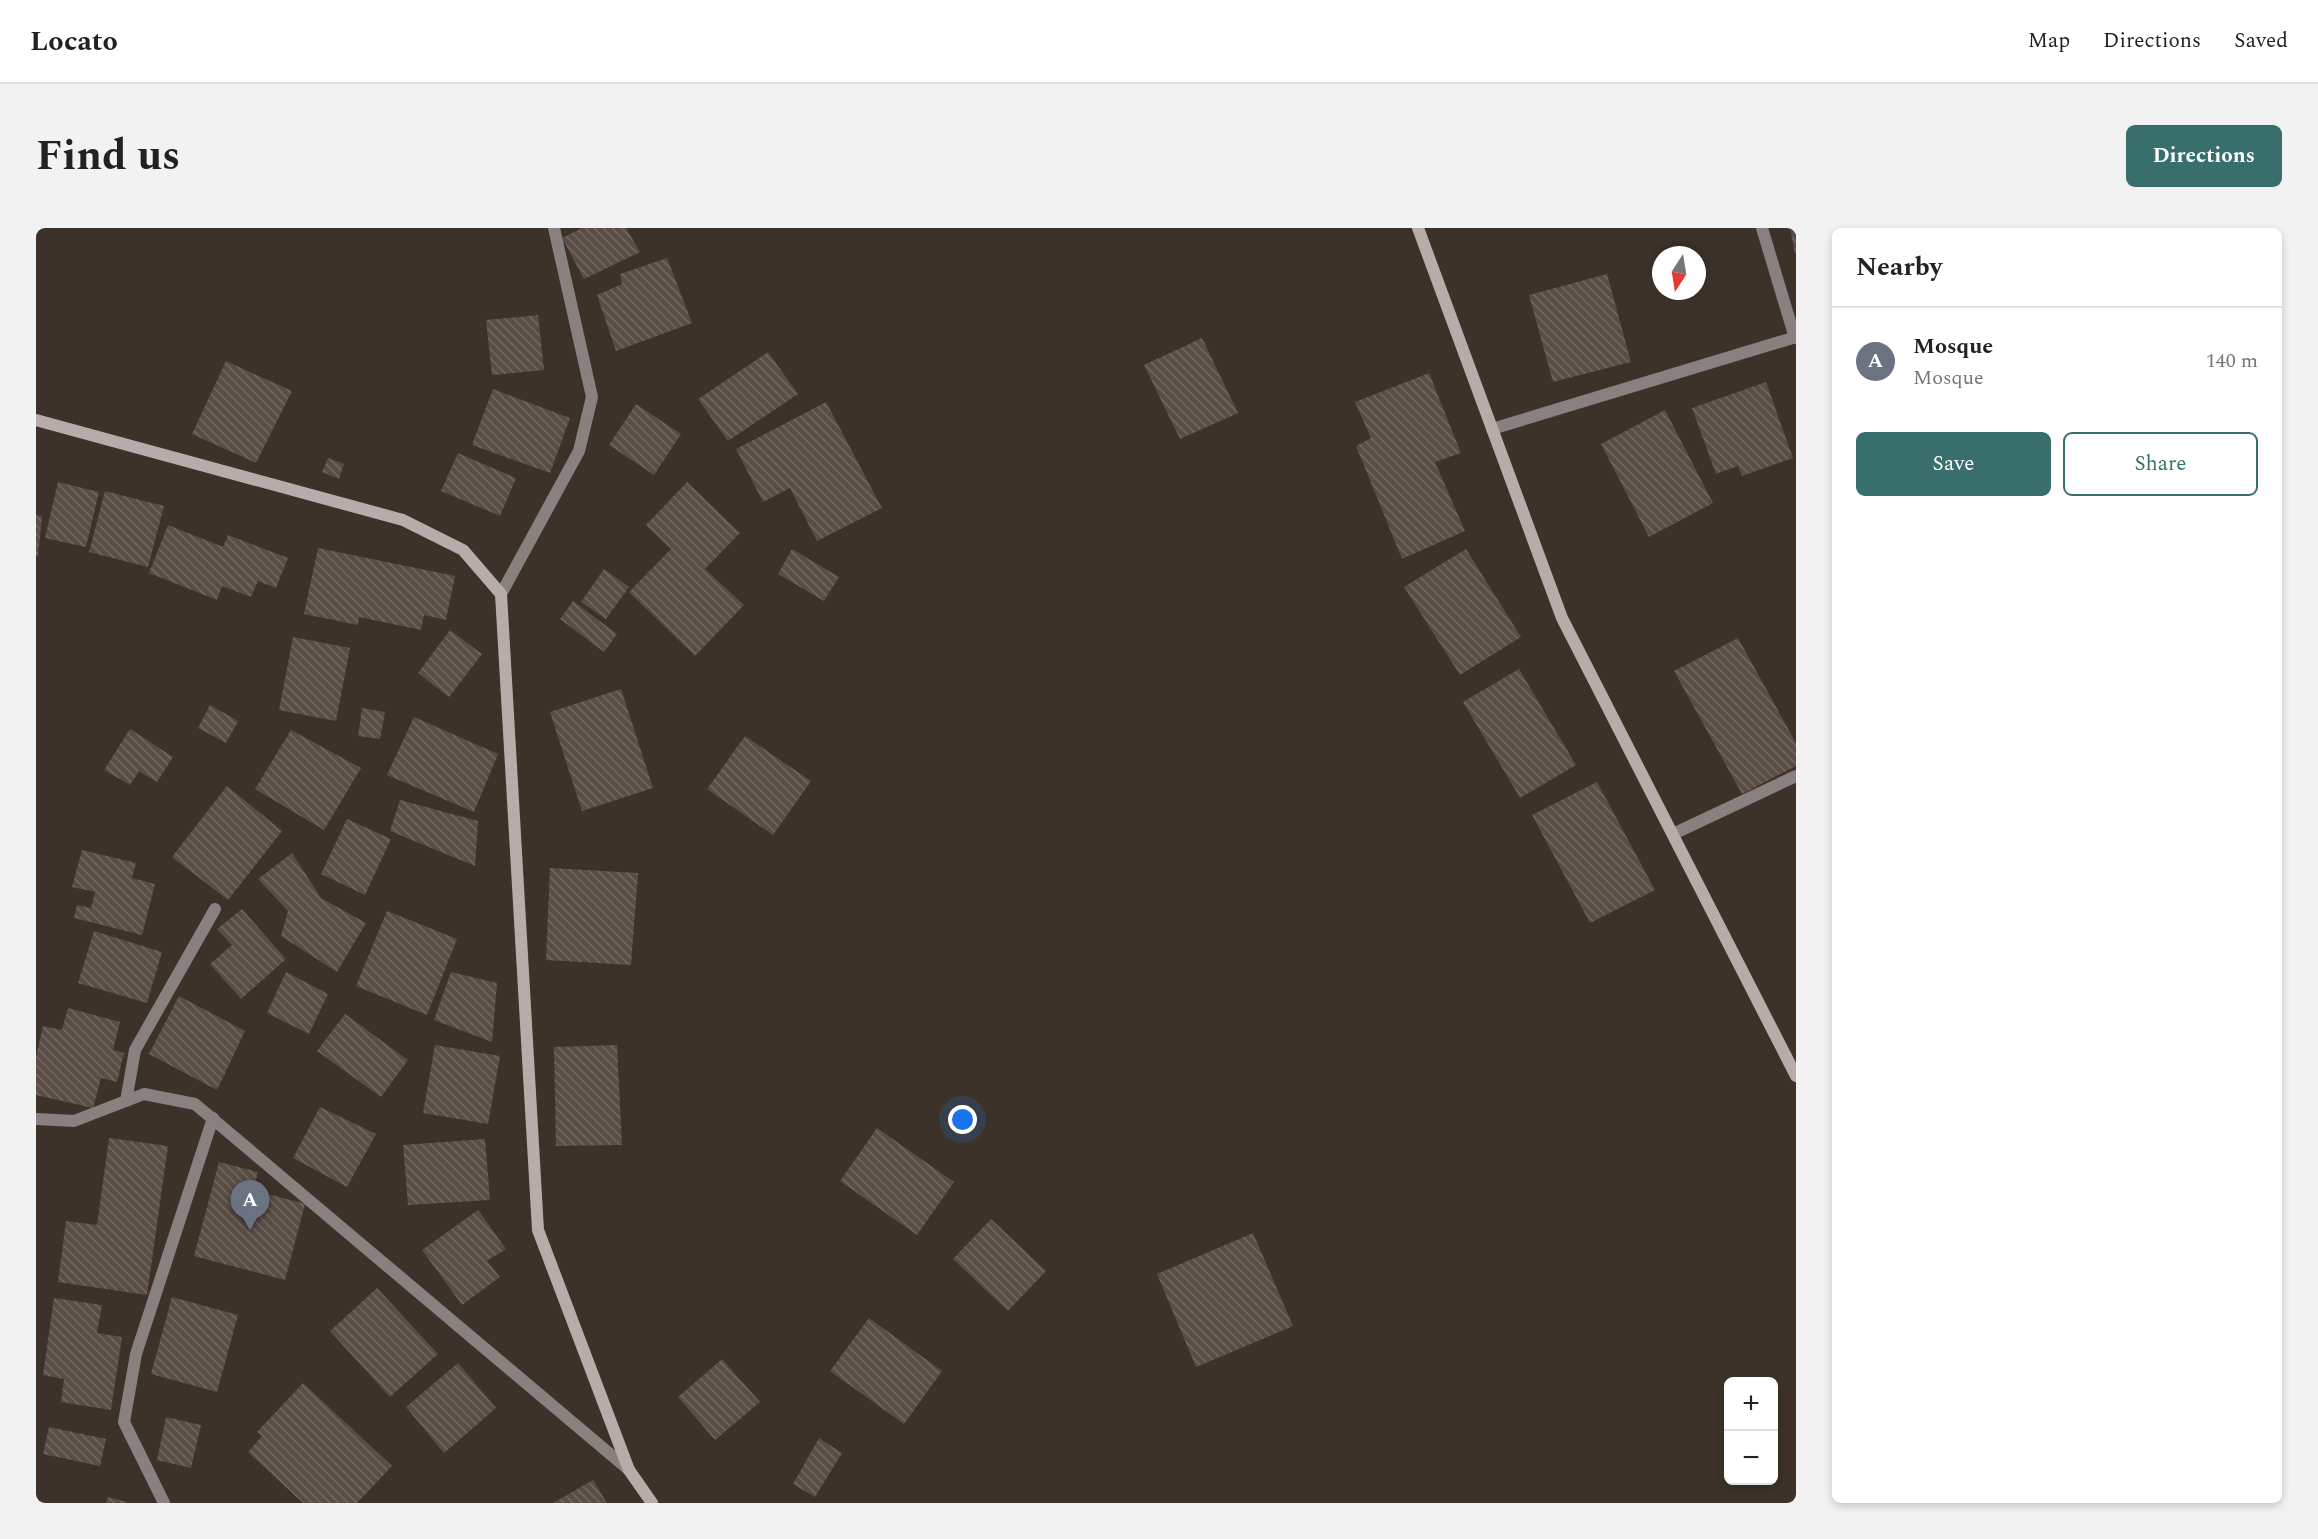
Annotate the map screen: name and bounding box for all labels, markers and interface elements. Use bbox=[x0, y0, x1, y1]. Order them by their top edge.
text: Locato bbox=[30, 20, 118, 63]
text: Map bbox=[2028, 25, 2070, 57]
text: Directions bbox=[2103, 25, 2201, 57]
text: Saved bbox=[2234, 25, 2288, 57]
text: Find us bbox=[36, 125, 180, 188]
button: Directions bbox=[2126, 125, 2282, 187]
north arrow bbox=[1652, 246, 1706, 300]
text: Nearby bbox=[1856, 247, 1942, 287]
text: Mosque bbox=[1913, 330, 1993, 363]
text: A bbox=[1868, 346, 1883, 376]
text: 140 m bbox=[2206, 346, 2258, 376]
text: Mosque bbox=[1913, 363, 1984, 393]
button: Save bbox=[1856, 432, 2051, 496]
button: Share bbox=[2063, 432, 2258, 496]
your location bbox=[948, 1105, 977, 1134]
pin: A bbox=[230, 1180, 270, 1230]
map controls bbox=[1724, 1377, 1778, 1485]
button: + bbox=[1724, 1377, 1778, 1431]
button: − bbox=[1724, 1431, 1778, 1485]

